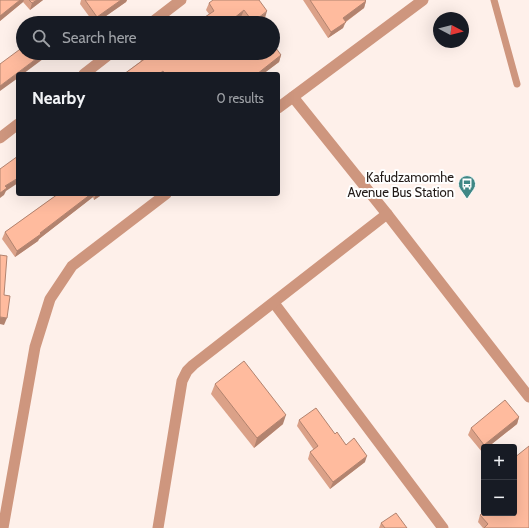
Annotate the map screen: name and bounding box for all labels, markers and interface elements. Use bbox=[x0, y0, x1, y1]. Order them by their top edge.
north arrow bbox=[433, 12, 469, 48]
search box bbox=[16, 16, 280, 60]
icon: search bbox=[30, 27, 52, 49]
text: Search here bbox=[62, 29, 137, 47]
text: Nearby bbox=[32, 88, 85, 108]
text: 0 results bbox=[216, 90, 264, 106]
place label: Kafudzamomhe Avenue Bus Station bbox=[348, 169, 454, 200]
bus stop icon: Kafudzamomhe Avenue Bus Station bbox=[457, 174, 477, 199]
map controls bbox=[481, 444, 517, 516]
button: + bbox=[481, 444, 517, 480]
button: − bbox=[481, 480, 517, 516]

